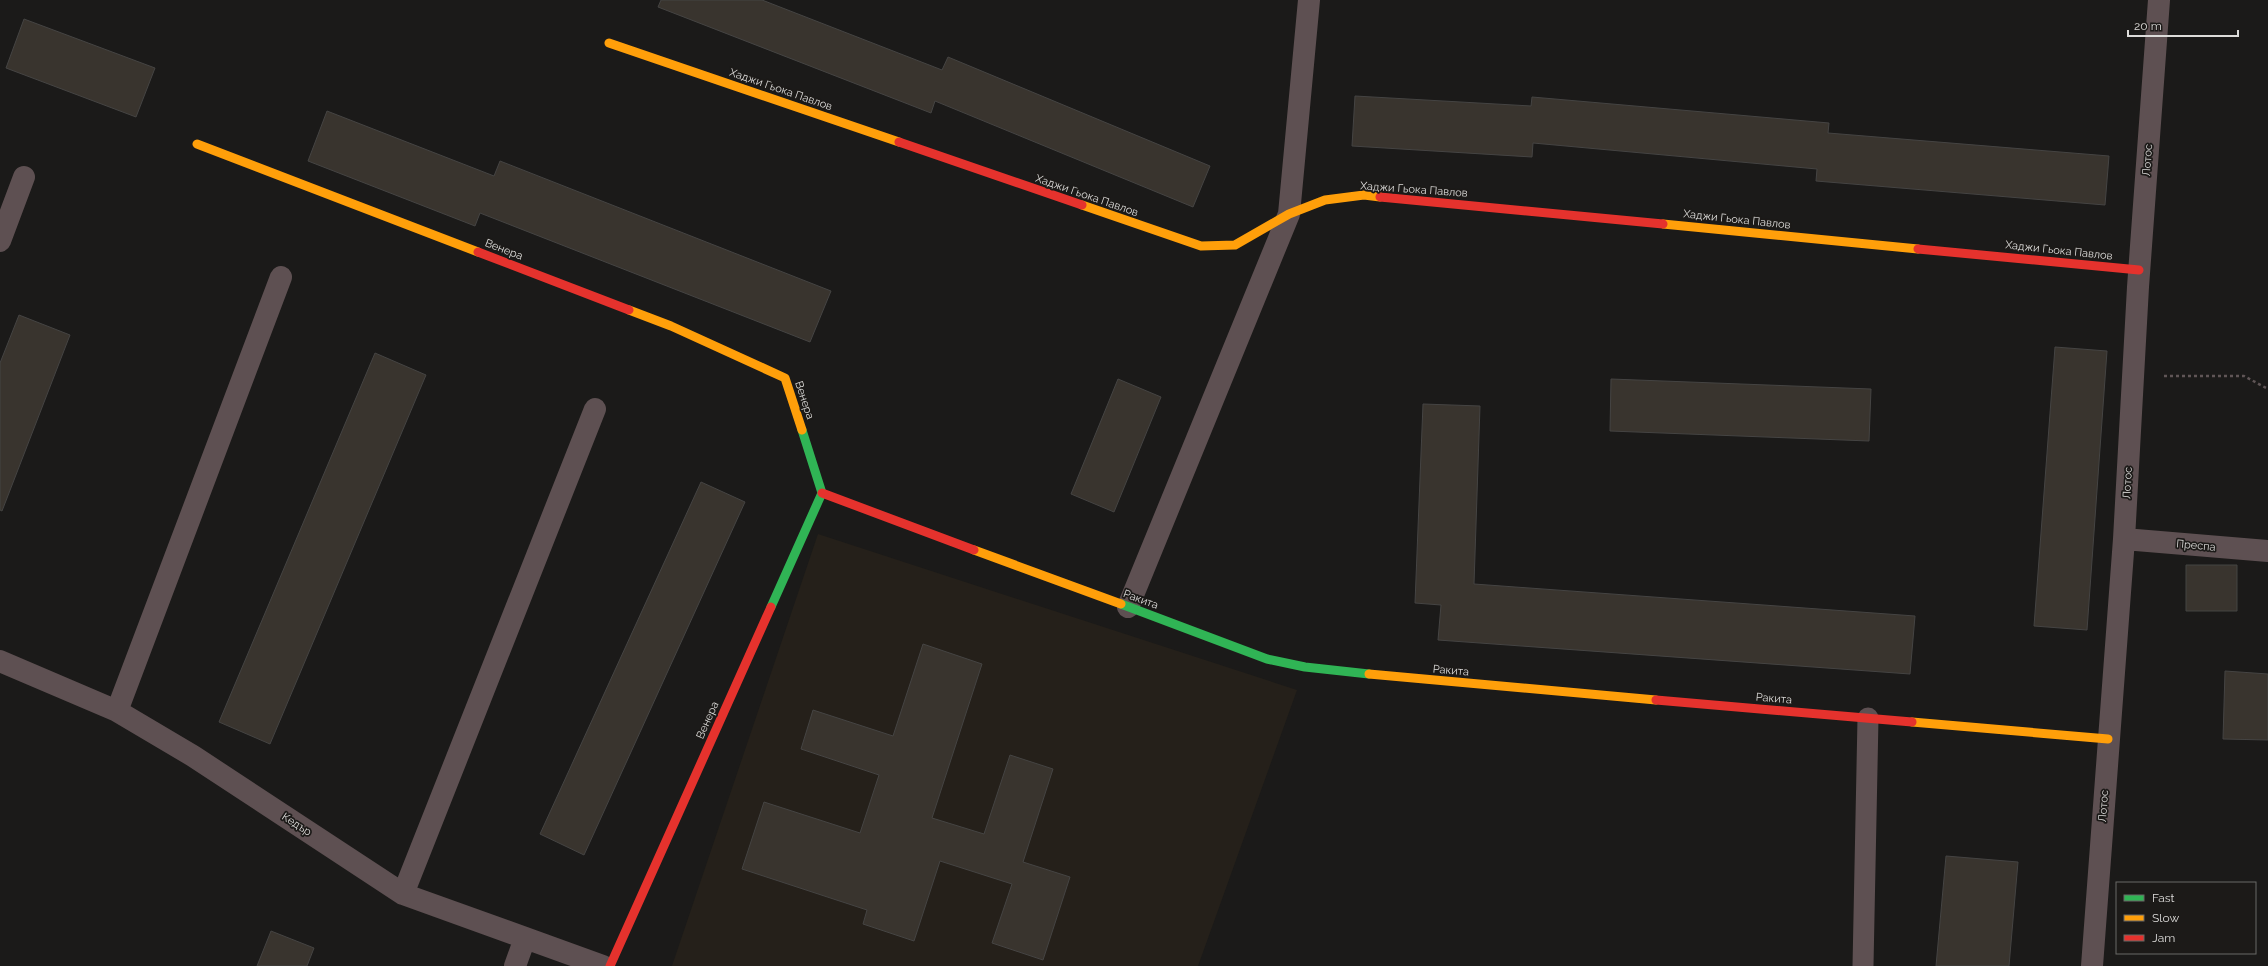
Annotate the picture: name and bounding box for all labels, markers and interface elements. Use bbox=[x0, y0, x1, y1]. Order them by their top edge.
scale bar bbox=[2128, 12, 2238, 38]
text: 20 m bbox=[2134, 19, 2162, 33]
street label: Хаджи Гьока Павлов bbox=[728, 66, 834, 113]
street label: Лотос bbox=[2140, 143, 2155, 177]
street label: Хаджи Гьока Павлов bbox=[1034, 172, 1140, 219]
street label: Хаджи Гьока Павлов bbox=[1360, 179, 1468, 200]
street label: Хаджи Гьока Павлов bbox=[1683, 207, 1791, 232]
street label: Венера bbox=[483, 236, 525, 263]
street label: Хаджи Гьока Павлов bbox=[2005, 238, 2113, 263]
street label: Венера bbox=[792, 379, 817, 421]
street label: Лотос bbox=[2120, 467, 2135, 500]
street label: Преспа bbox=[2176, 537, 2216, 554]
street label: Ракита bbox=[1122, 587, 1160, 612]
street label: Ракита bbox=[1432, 662, 1470, 679]
street label: Ракита bbox=[1755, 690, 1793, 707]
street label: Венера bbox=[693, 700, 721, 741]
street label: Лотос bbox=[2096, 789, 2111, 823]
street label: Кедър bbox=[279, 810, 314, 839]
legend bbox=[2116, 882, 2256, 954]
text: Fast bbox=[2152, 891, 2175, 905]
text: Slow bbox=[2152, 911, 2179, 925]
text: Jam bbox=[2152, 931, 2175, 945]

